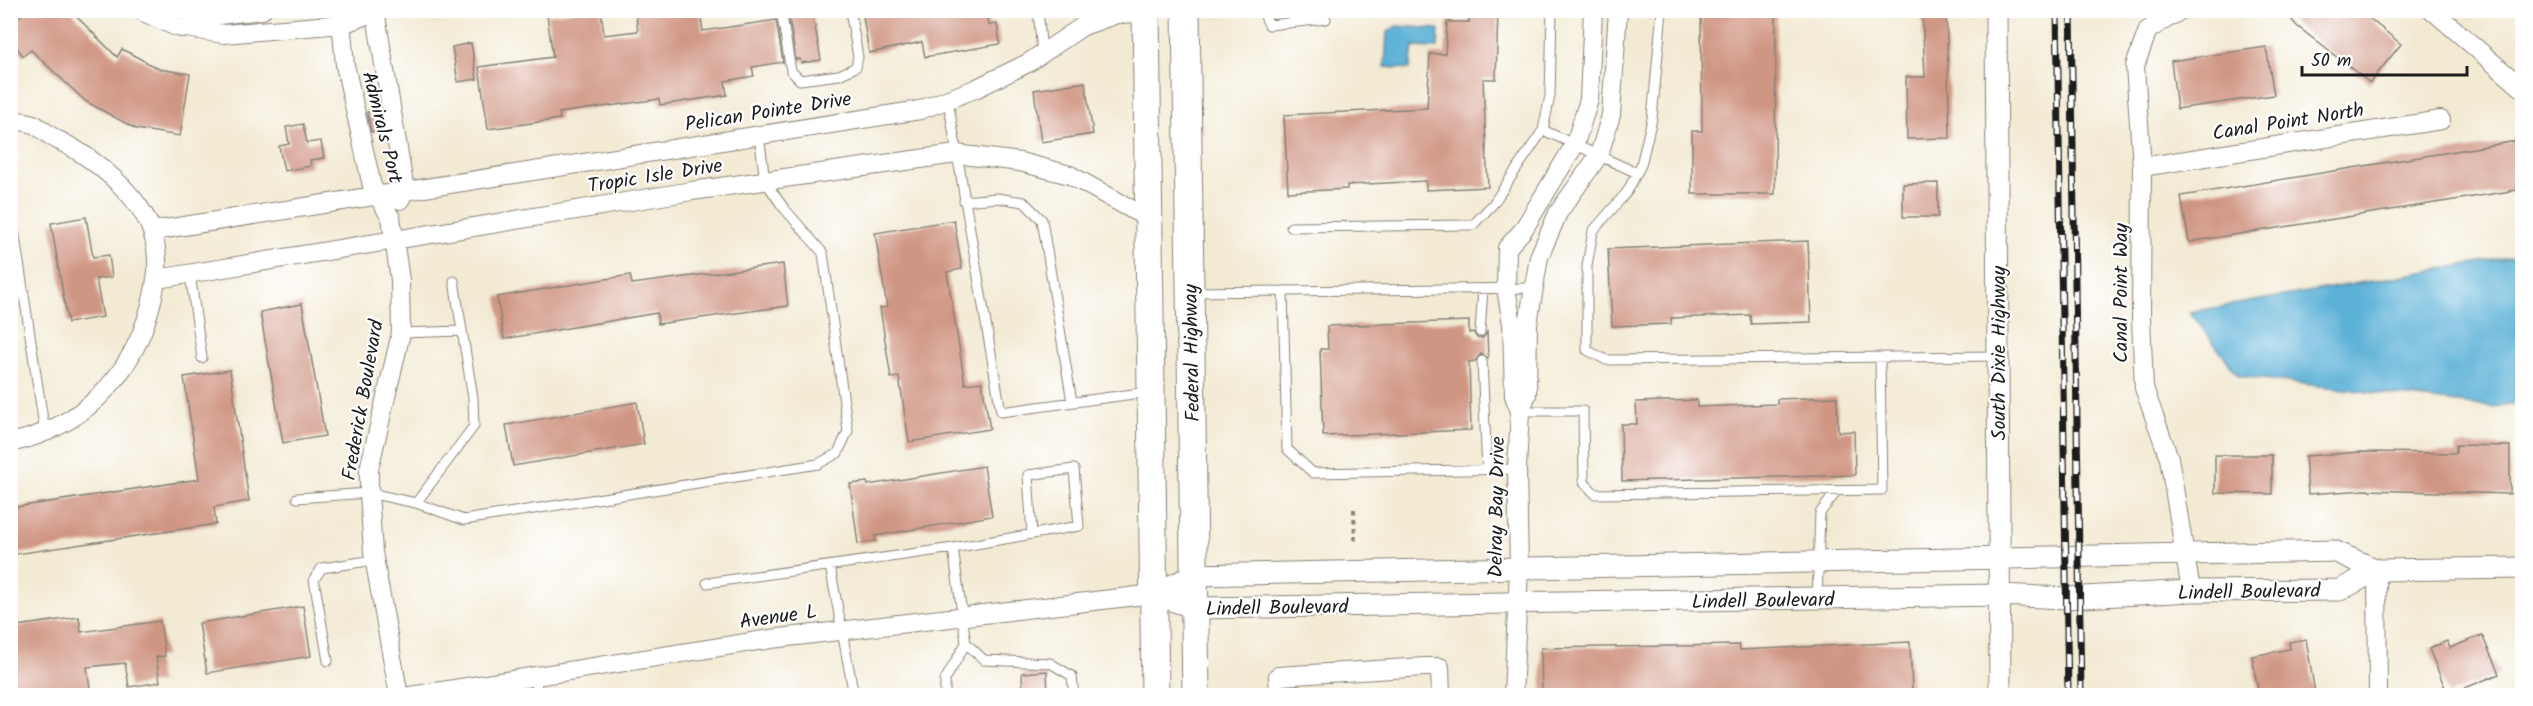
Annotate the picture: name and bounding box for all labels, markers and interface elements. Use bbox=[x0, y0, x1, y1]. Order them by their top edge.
scale bar bbox=[2302, 39, 2467, 77]
text: 50 m bbox=[2311, 47, 2351, 76]
street label: Admirals Port bbox=[352, 68, 411, 187]
street label: Pelican Pointe Drive bbox=[683, 84, 854, 142]
street label: Canal Point North bbox=[2210, 95, 2366, 151]
street label: Tropic Isle Drive bbox=[586, 151, 725, 203]
street label: Canal Point Way bbox=[2106, 222, 2138, 363]
street label: South Dixie Highway bbox=[1984, 265, 2016, 440]
street label: Federal Highway bbox=[1176, 283, 1210, 422]
street label: Frederick Boulevard bbox=[334, 317, 394, 483]
street label: Delray Bay Drive bbox=[1481, 436, 1515, 578]
street label: Lindell Boulevard bbox=[2177, 576, 2322, 610]
street label: Lindell Boulevard bbox=[1691, 585, 1836, 619]
street label: Lindell Boulevard bbox=[1205, 592, 1350, 626]
street label: Avenue L bbox=[738, 597, 819, 639]

